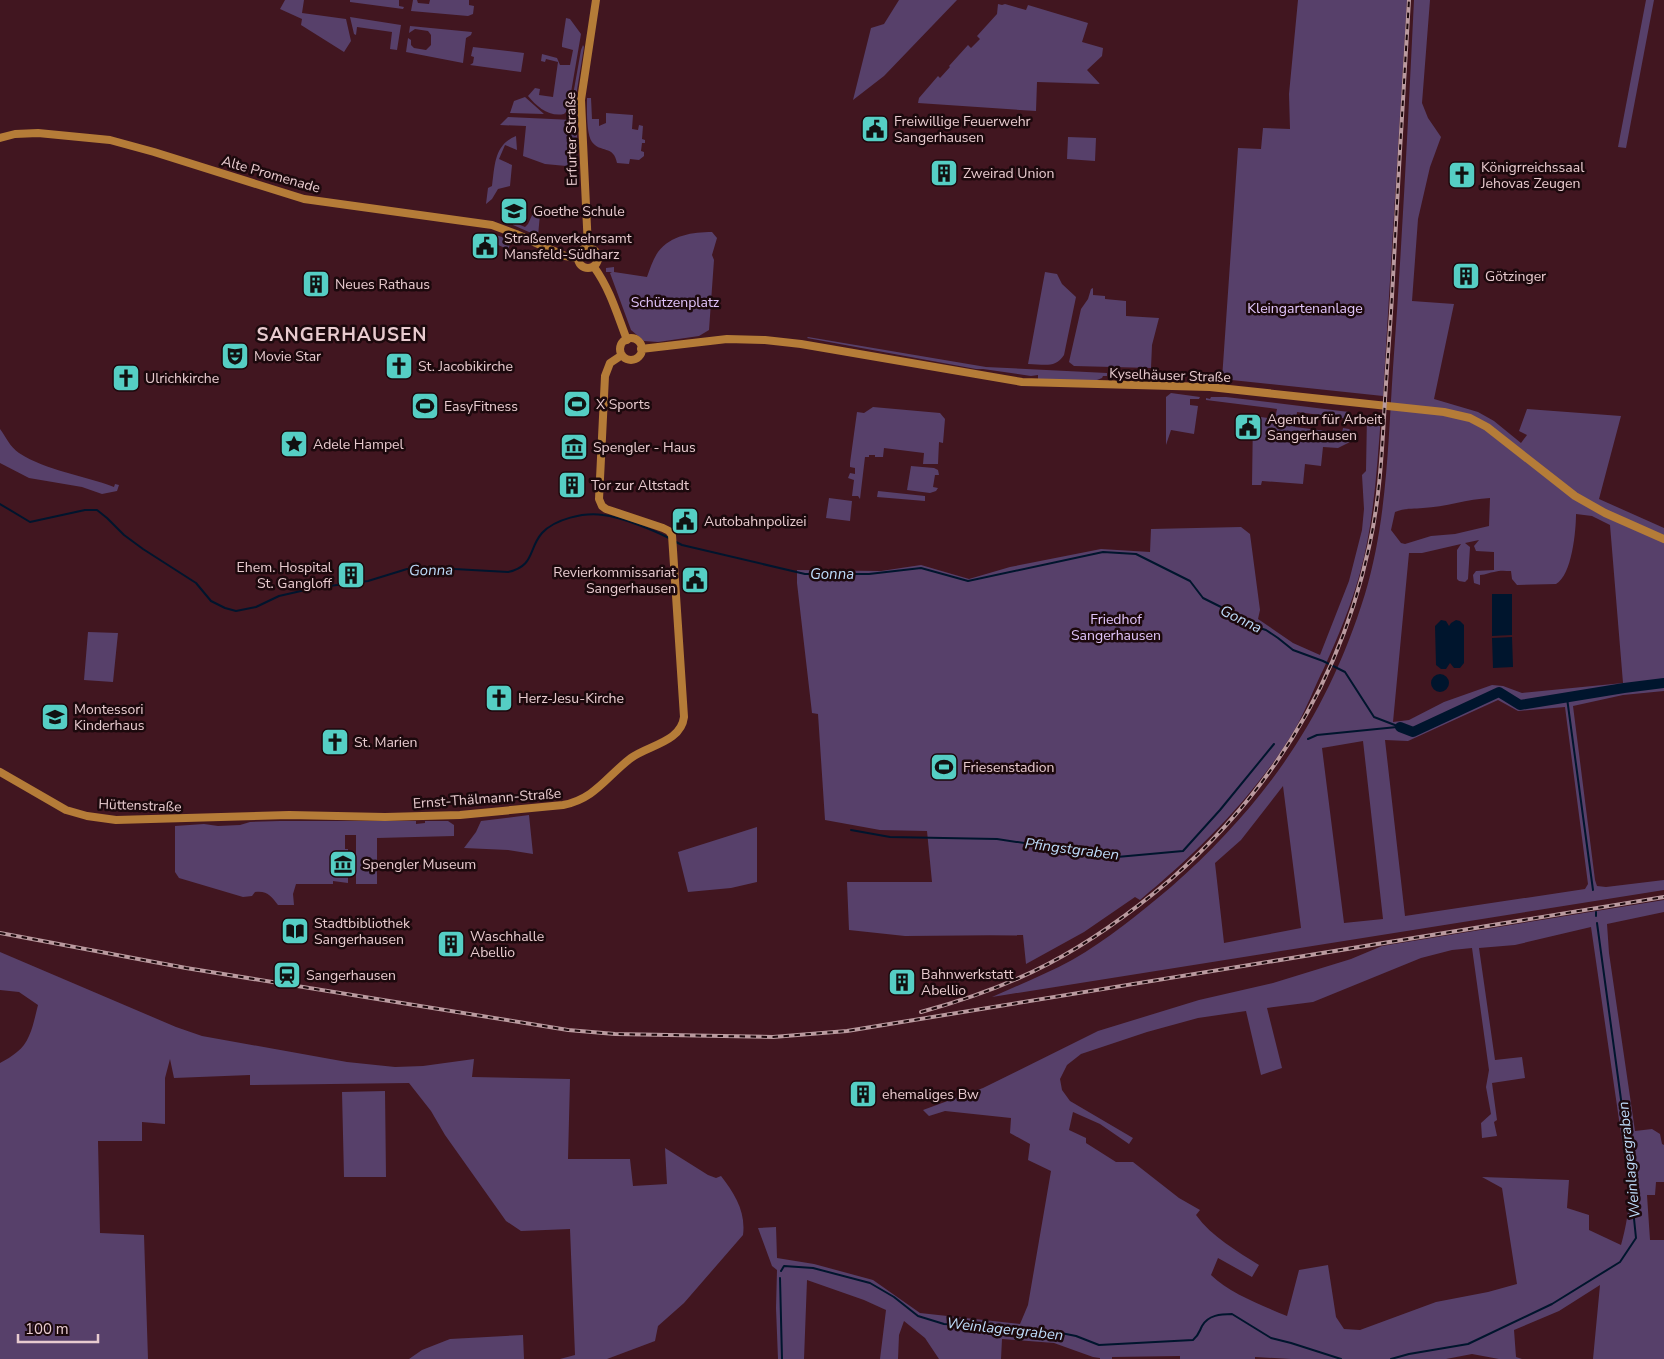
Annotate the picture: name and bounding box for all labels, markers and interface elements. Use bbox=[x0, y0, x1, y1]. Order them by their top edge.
street label: Erfurter Straße bbox=[561, 92, 582, 186]
place label: Freiwillige Feuerwehr Sangerhausen bbox=[894, 112, 1031, 147]
public building icon: Freiwillige Feuerwehr Sangerhausen bbox=[860, 114, 890, 144]
street label: Alte Promenade bbox=[219, 151, 322, 198]
building icon: Zweirad Union bbox=[929, 158, 959, 188]
place label: Königrreichssaal Jehovas Zeugen bbox=[1480, 158, 1585, 193]
church icon: Königrreichssaal Jehovas Zeugen bbox=[1447, 160, 1477, 190]
place label: Zweirad Union bbox=[963, 164, 1054, 183]
school or university icon: Goethe Schule bbox=[499, 196, 529, 226]
place label: Goethe Schule bbox=[533, 202, 625, 221]
place label: Straßenverkehrsamt Mansfeld-Südharz bbox=[504, 229, 632, 264]
public building icon: Straßenverkehrsamt Mansfeld-Südharz bbox=[470, 231, 500, 261]
building icon: Götzinger bbox=[1451, 261, 1481, 291]
place label: Götzinger bbox=[1485, 267, 1546, 286]
building icon: Neues Rathaus bbox=[301, 269, 331, 299]
place label: Neues Rathaus bbox=[335, 275, 430, 294]
park label: Schützenplatz bbox=[631, 293, 720, 312]
park label: Kleingartenanlage bbox=[1247, 299, 1363, 318]
district label: SANGERHAUSEN bbox=[257, 322, 427, 348]
theatre icon: Movie Star bbox=[220, 341, 250, 371]
place label: Movie Star bbox=[254, 347, 321, 366]
church icon: St. Jacobikirche bbox=[384, 351, 414, 381]
place label: St. Jacobikirche bbox=[418, 357, 513, 376]
church icon: Ulrichkirche bbox=[111, 363, 141, 393]
street label: Kyselhäuser Straße bbox=[1109, 364, 1231, 387]
place label: Ulrichkirche bbox=[145, 369, 219, 388]
sports icon: X Sports bbox=[562, 389, 592, 419]
sports icon: EasyFitness bbox=[410, 391, 440, 421]
place label: X Sports bbox=[596, 395, 651, 414]
place label: EasyFitness bbox=[444, 397, 518, 416]
place label: Agentur für Arbeit Sangerhausen bbox=[1267, 410, 1382, 445]
public building icon: Agentur für Arbeit Sangerhausen bbox=[1233, 412, 1263, 442]
place icon: Adele Hampel bbox=[279, 429, 309, 459]
museum icon: Spengler - Haus bbox=[559, 432, 589, 462]
place label: Adele Hampel bbox=[313, 435, 405, 454]
place label: Spengler - Haus bbox=[593, 438, 696, 457]
building icon: Tor zur Altstadt bbox=[557, 470, 587, 500]
place label: Tor zur Altstadt bbox=[591, 476, 689, 495]
public building icon: Autobahnpolizei bbox=[670, 506, 700, 536]
place label: Autobahnpolizei bbox=[704, 512, 807, 531]
place label: Ehem. Hospital St. Gangloff bbox=[237, 558, 333, 593]
building icon: Ehem. Hospital St. Gangloff bbox=[336, 560, 366, 590]
water label: Gonna bbox=[409, 560, 453, 580]
place label: Revierkommissariat Sangerhausen bbox=[553, 563, 676, 598]
water label: Gonna bbox=[810, 564, 854, 584]
public building icon: Revierkommissariat Sangerhausen bbox=[680, 565, 710, 595]
water label: Gonna bbox=[1217, 600, 1265, 638]
park label: Friedhof Sangerhausen bbox=[1071, 610, 1161, 645]
church icon: Herz-Jesu-Kirche bbox=[484, 683, 514, 713]
place label: Herz-Jesu-Kirche bbox=[518, 689, 624, 708]
place label: Montessori Kinderhaus bbox=[74, 700, 145, 735]
school or university icon: Montessori Kinderhaus bbox=[40, 702, 70, 732]
church icon: St. Marien bbox=[320, 727, 350, 757]
place label: St. Marien bbox=[354, 733, 418, 752]
sports icon: Friesenstadion bbox=[929, 752, 959, 782]
place label: Friesenstadion bbox=[963, 758, 1055, 777]
street label: Ernst-Thälmann-Straße bbox=[412, 784, 562, 813]
street label: Hüttenstraße bbox=[98, 795, 182, 816]
water label: Pfingstgraben bbox=[1024, 833, 1120, 865]
museum icon: Spengler Museum bbox=[328, 849, 358, 879]
place label: Spengler Museum bbox=[362, 855, 476, 874]
place label: Stadtbibliothek Sangerhausen bbox=[314, 914, 411, 949]
library icon: Stadtbibliothek Sangerhausen bbox=[280, 916, 310, 946]
place label: Waschhalle Abellio bbox=[470, 927, 544, 962]
building icon: Waschhalle Abellio bbox=[436, 929, 466, 959]
station icon: Sangerhausen bbox=[272, 960, 302, 990]
place label: Bahnwerkstatt Abellio bbox=[921, 965, 1013, 1000]
place label: Sangerhausen bbox=[306, 966, 396, 985]
building icon: Bahnwerkstatt Abellio bbox=[887, 967, 917, 997]
building icon: ehemaliges Bw bbox=[848, 1079, 878, 1109]
place label: ehemaliges Bw bbox=[882, 1085, 979, 1104]
water label: Weinlagergraben bbox=[1613, 1101, 1645, 1219]
scale bar bbox=[18, 1312, 98, 1344]
water label: Weinlagergraben bbox=[946, 1313, 1064, 1345]
text: 100 m bbox=[25, 1319, 69, 1339]

